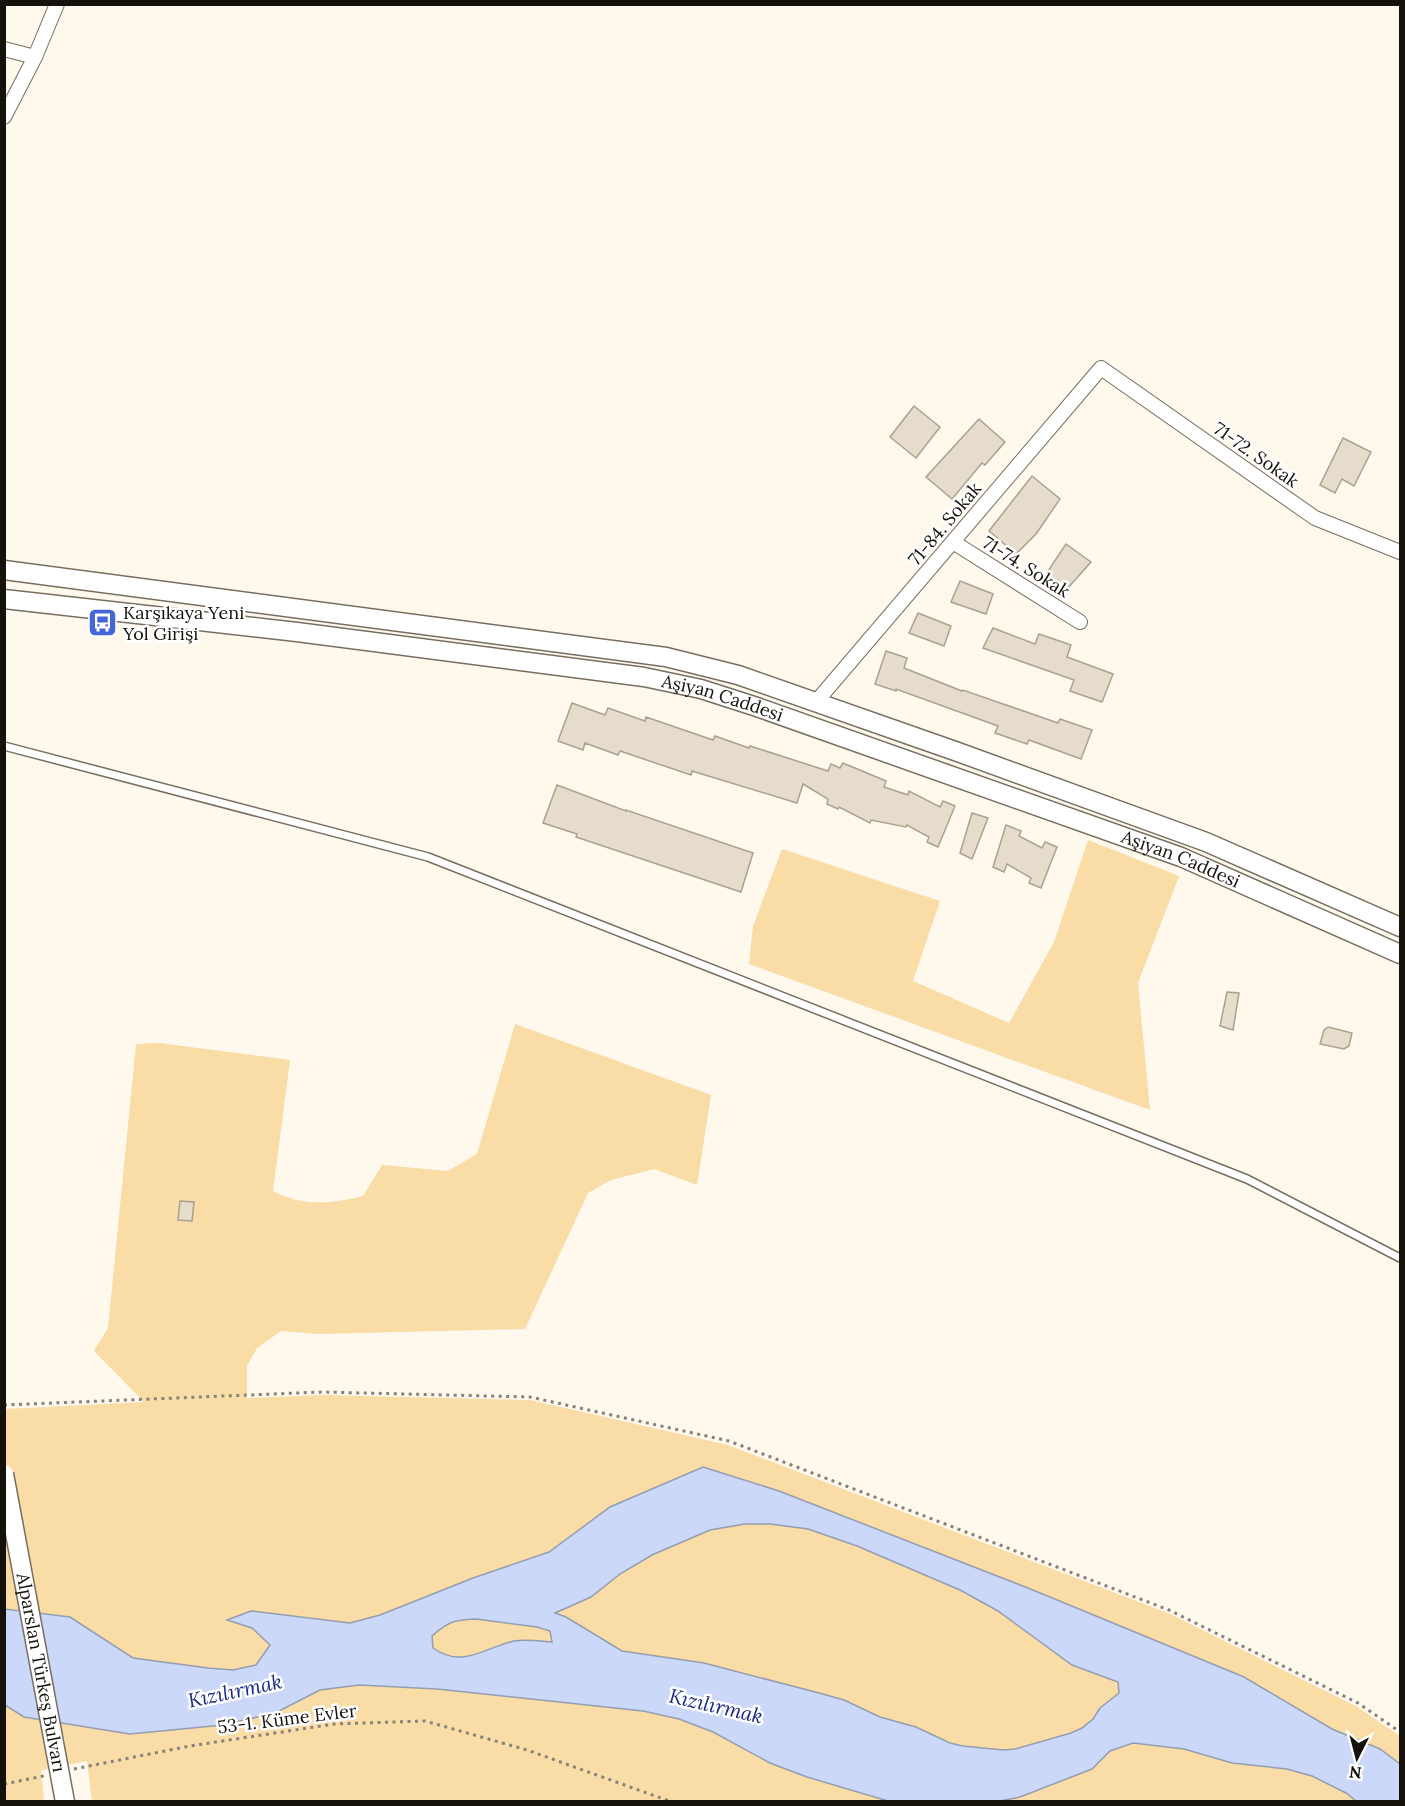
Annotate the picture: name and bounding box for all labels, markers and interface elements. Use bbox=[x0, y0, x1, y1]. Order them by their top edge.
street label: 71-72. Sokak bbox=[1209, 417, 1304, 493]
street label: 71-84. Sokak bbox=[903, 477, 986, 570]
street label: 71-74. Sokak bbox=[978, 531, 1074, 603]
place label: Karşıkaya Yeni Yol Girişi bbox=[122, 601, 244, 645]
bus stop icon: Karşıkaya Yeni Yol Girişi bbox=[86, 607, 118, 639]
street label: Aşiyan Caddesi bbox=[659, 669, 786, 726]
street label: Aşiyan Caddesi bbox=[1118, 825, 1244, 893]
street label: Alparslan Türkeş Bulvarı bbox=[11, 1570, 71, 1774]
water label: Kızılırmak bbox=[186, 1668, 284, 1713]
water label: Kızılırmak bbox=[667, 1683, 765, 1728]
street label: 53-1. Küme Evler bbox=[216, 1699, 358, 1738]
north arrow bbox=[1327, 1728, 1387, 1788]
text: N bbox=[1348, 1762, 1363, 1784]

